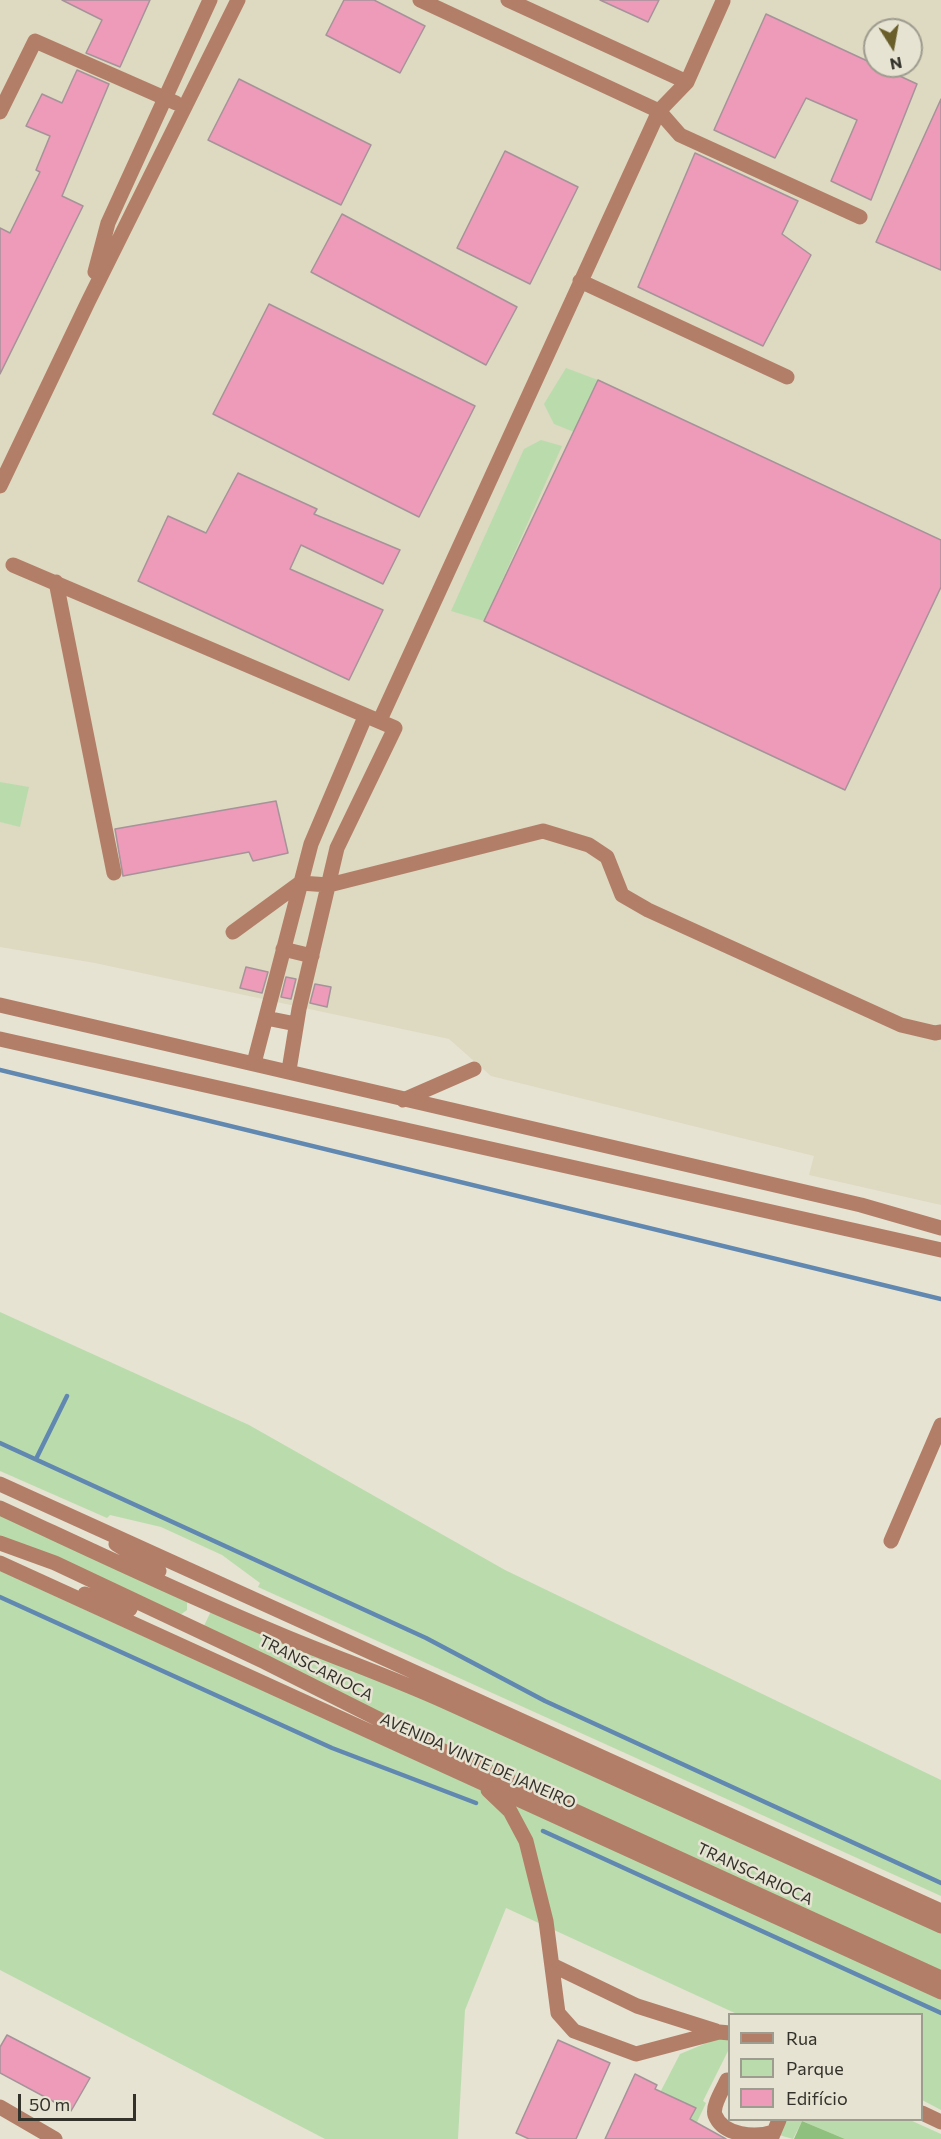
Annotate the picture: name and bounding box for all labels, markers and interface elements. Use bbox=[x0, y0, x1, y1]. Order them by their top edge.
north arrow bbox=[863, 18, 923, 78]
text: N bbox=[888, 54, 904, 75]
street label: TRANSCARIOCA bbox=[256, 1631, 376, 1705]
street label: AVENIDA VINTE DE JANEIRO bbox=[377, 1709, 579, 1813]
street label: TRANSCARIOCA bbox=[694, 1839, 816, 1909]
legend bbox=[728, 2013, 923, 2121]
text: Rua bbox=[786, 2027, 817, 2049]
text: Parque bbox=[786, 2057, 844, 2079]
scale bar bbox=[21, 2082, 140, 2120]
text: Edifício bbox=[786, 2087, 848, 2109]
text: 50 m bbox=[29, 2093, 70, 2115]

